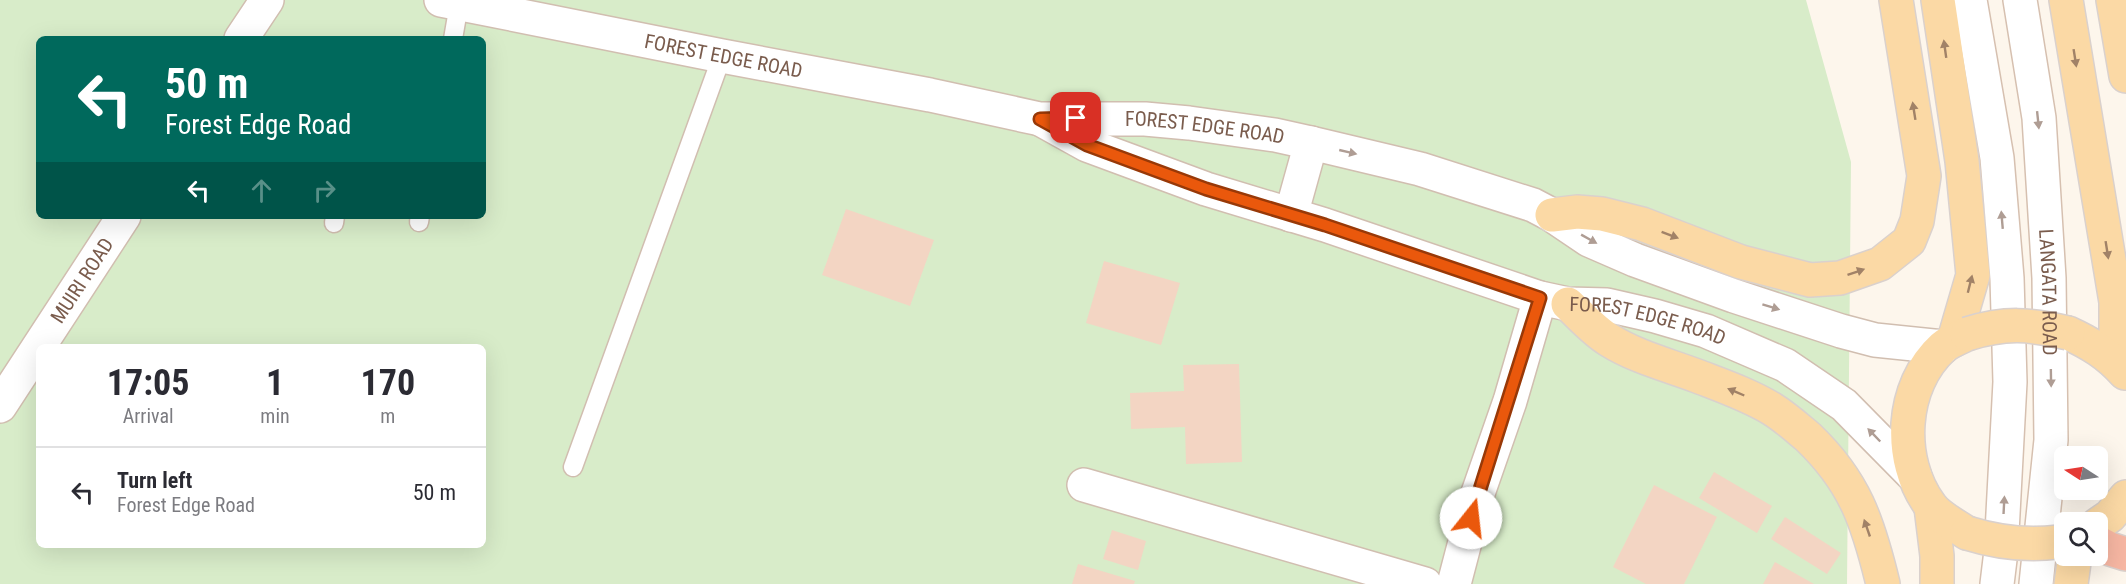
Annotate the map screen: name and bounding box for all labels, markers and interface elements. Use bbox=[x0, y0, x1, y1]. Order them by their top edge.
street label: FOREST EDGE ROAD bbox=[642, 29, 804, 83]
one-way arrow bbox=[1941, 39, 1950, 58]
one-way arrow bbox=[2071, 48, 2080, 67]
text: 50 m bbox=[165, 59, 248, 108]
icon: left bbox=[66, 60, 144, 138]
pin bbox=[1050, 92, 1101, 143]
icon: arrive bbox=[1059, 101, 1092, 134]
one-way arrow bbox=[1909, 101, 1918, 120]
street label: FOREST EDGE ROAD bbox=[1125, 107, 1287, 149]
text: Forest Edge Road bbox=[165, 109, 351, 141]
one-way arrow bbox=[2033, 111, 2043, 130]
one-way arrow bbox=[1339, 147, 1357, 157]
icon: left bbox=[182, 174, 215, 207]
icon: ahead bbox=[245, 174, 278, 207]
icon: right bbox=[308, 174, 341, 207]
one-way arrow bbox=[1997, 210, 2007, 229]
street label: LANGATA ROAD bbox=[2034, 228, 2062, 356]
one-way arrow bbox=[1661, 230, 1679, 240]
street label: MUIRI ROAD bbox=[45, 233, 119, 328]
one-way arrow bbox=[1581, 234, 1598, 244]
one-way arrow bbox=[2103, 241, 2112, 260]
one-way arrow bbox=[1848, 267, 1866, 277]
one-way arrow bbox=[1966, 275, 1975, 293]
street label: FOREST EDGE ROAD bbox=[1569, 292, 1729, 350]
one-way arrow bbox=[1762, 303, 1780, 312]
text: 17:05 bbox=[107, 362, 189, 404]
text: 1 bbox=[266, 362, 284, 404]
text: 170 bbox=[361, 362, 415, 404]
one-way arrow bbox=[2046, 369, 2056, 388]
one-way arrow bbox=[1727, 387, 1745, 397]
text: Arrival bbox=[123, 404, 174, 428]
text: min bbox=[260, 404, 290, 428]
text: m bbox=[380, 404, 395, 428]
one-way arrow bbox=[1867, 428, 1881, 443]
north arrow bbox=[2054, 446, 2108, 500]
map controls bbox=[2054, 446, 2108, 566]
text: Turn left bbox=[117, 468, 192, 493]
icon: left bbox=[66, 476, 99, 509]
text: 50 m bbox=[413, 480, 456, 505]
position arrow bbox=[1439, 486, 1503, 550]
text: Forest Edge Road bbox=[117, 493, 255, 517]
one-way arrow bbox=[1999, 495, 2008, 514]
button: search bbox=[2054, 512, 2108, 566]
one-way arrow bbox=[1861, 519, 1871, 537]

